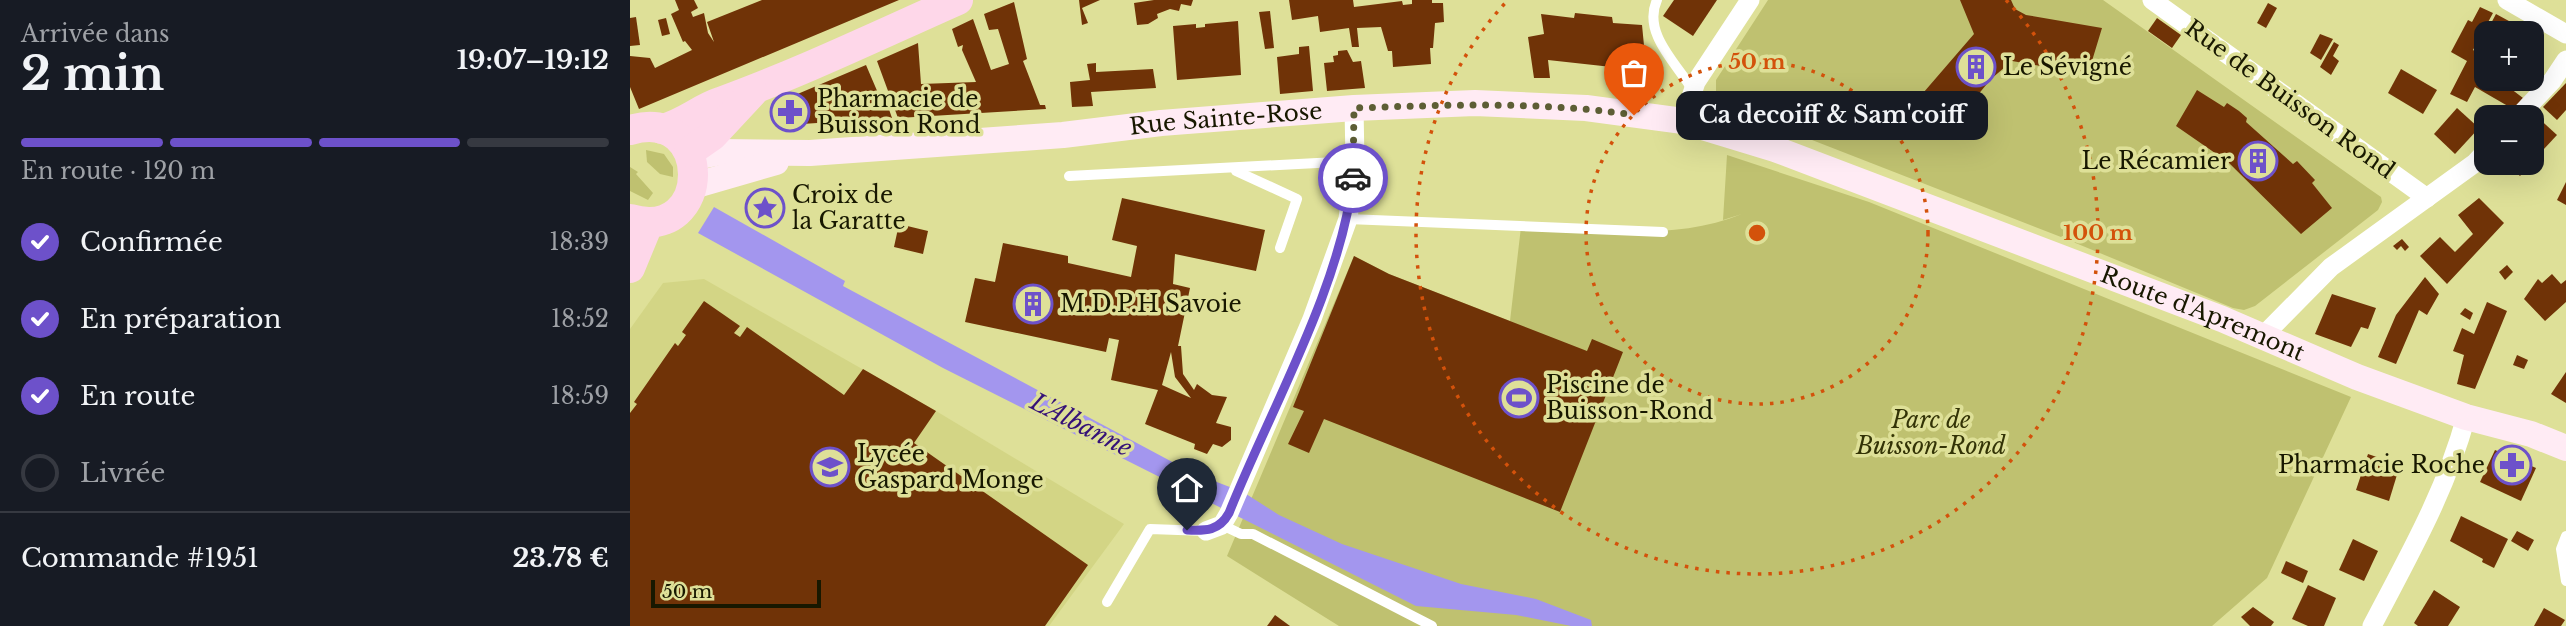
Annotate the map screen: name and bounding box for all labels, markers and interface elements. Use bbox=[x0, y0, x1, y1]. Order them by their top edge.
street label: Rue de Buisson Rond bbox=[2180, 14, 2400, 184]
text: Arrivée dans bbox=[21, 20, 169, 48]
map controls bbox=[2474, 21, 2544, 175]
button: + bbox=[2474, 21, 2544, 91]
pin bbox=[1604, 43, 1664, 115]
text: 19:07–19:12 bbox=[457, 44, 609, 76]
text: 2 min bbox=[21, 45, 164, 102]
building icon: Le Sévigné bbox=[1955, 46, 1997, 88]
text: 50 m bbox=[1728, 49, 1786, 75]
place label: Le Sévigné bbox=[2003, 53, 2132, 81]
icon: bag bbox=[1615, 54, 1653, 92]
place label: Pharmacie de Buisson Rond bbox=[817, 85, 980, 139]
callout: Ca decoiff & Sam'coiff bbox=[1676, 90, 1988, 140]
pharmacy icon: Pharmacie de Buisson Rond bbox=[769, 91, 811, 133]
street label: Rue Sainte-Rose bbox=[1128, 97, 1323, 141]
text: Ca decoiff & Sam'coiff bbox=[1699, 101, 1965, 129]
button: − bbox=[2474, 105, 2544, 175]
building icon: Le Récamier bbox=[2237, 140, 2279, 182]
courier bbox=[1318, 143, 1388, 213]
place label: Le Récamier bbox=[2082, 147, 2231, 175]
text: En route · 120 m bbox=[21, 157, 215, 185]
icon: car bbox=[1334, 159, 1372, 197]
place label: Croix de la Garatte bbox=[792, 181, 906, 235]
place icon: Croix de la Garatte bbox=[744, 187, 786, 229]
text: 100 m bbox=[2063, 220, 2133, 246]
centre of rings bbox=[1745, 221, 1769, 245]
icon: check bbox=[21, 223, 59, 261]
text: Confirmée bbox=[80, 226, 223, 258]
text: 18:39 bbox=[549, 228, 609, 256]
street label: Route d'Apremont bbox=[2097, 260, 2309, 367]
building icon: M.D.P.H Savoie bbox=[1012, 283, 1054, 325]
place label: M.D.P.H Savoie bbox=[1060, 290, 1242, 318]
icon: check bbox=[21, 300, 59, 338]
text: En préparation bbox=[80, 303, 281, 335]
text: 18:52 bbox=[551, 305, 609, 333]
place label: Piscine de Buisson-Rond bbox=[1546, 371, 1713, 425]
icon: check bbox=[21, 377, 59, 415]
sports icon: Piscine de Buisson-Rond bbox=[1498, 377, 1540, 419]
text: En route bbox=[80, 380, 196, 412]
text: 18:59 bbox=[550, 382, 609, 410]
water label: L'Albanne bbox=[1025, 386, 1137, 462]
park label: Parc de Buisson-Rond bbox=[1855, 406, 2006, 460]
place label: Lycée Gaspard Monge bbox=[857, 440, 1044, 494]
pharmacy icon: Pharmacie Roche bbox=[2491, 444, 2533, 486]
school or university icon: Lycée Gaspard Monge bbox=[809, 446, 851, 488]
place label: Pharmacie Roche bbox=[2278, 451, 2485, 479]
text: Livrée bbox=[80, 457, 165, 489]
pin bbox=[1157, 458, 1217, 530]
icon: home bbox=[1168, 469, 1206, 507]
text: Commande #1951 bbox=[21, 542, 259, 574]
text: 23.78 € bbox=[512, 542, 609, 574]
scale bar bbox=[651, 577, 821, 609]
text: 50 m bbox=[662, 580, 712, 603]

